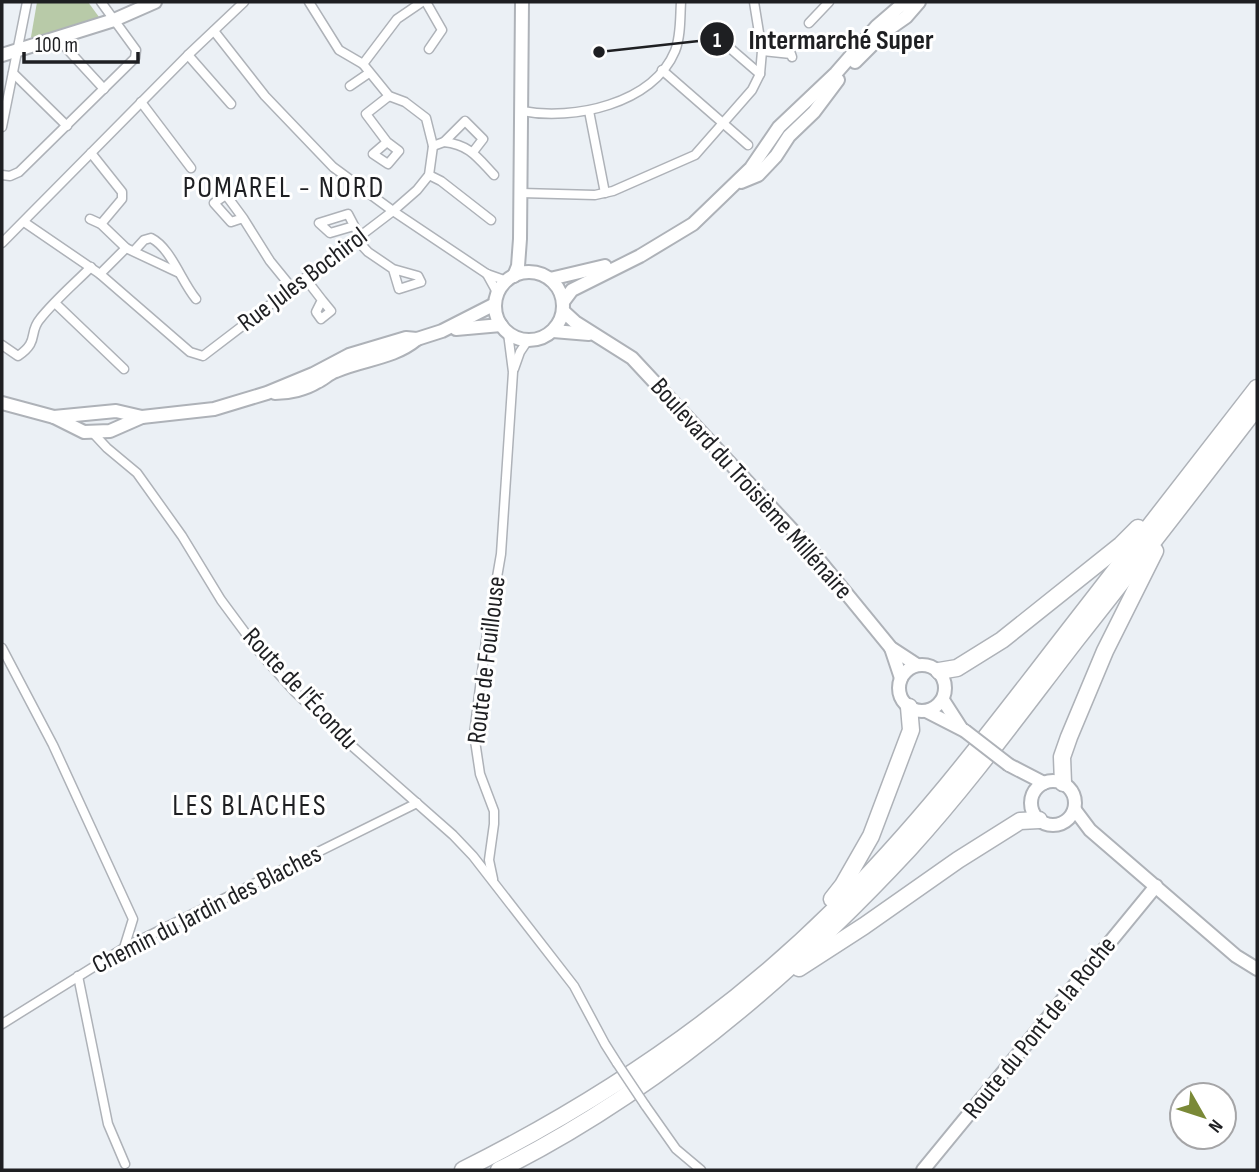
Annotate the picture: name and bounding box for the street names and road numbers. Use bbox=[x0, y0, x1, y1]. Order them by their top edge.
street label: Rue Jules Bochirol bbox=[232, 221, 374, 339]
street label: Boulevard du Troisième Millénaire bbox=[643, 372, 859, 606]
street label: Route de Fouillouse bbox=[461, 575, 513, 745]
street label: Route de l'Écondu bbox=[236, 622, 364, 756]
street label: Chemin du Jardin des Blaches bbox=[87, 839, 327, 981]
street label: Route du Pont de la Roche bbox=[957, 931, 1123, 1125]

